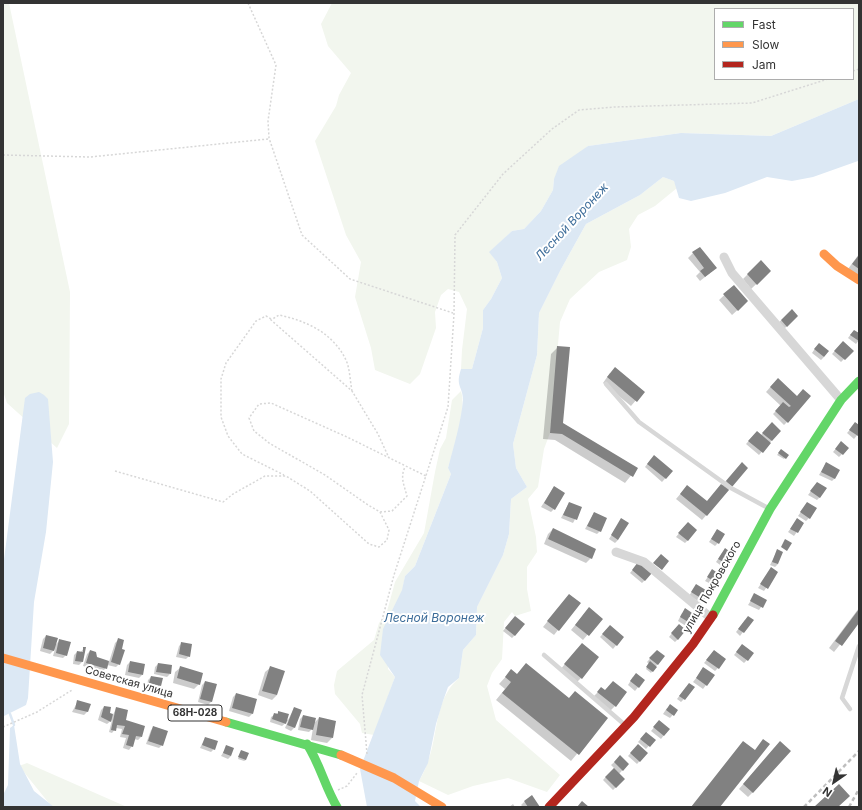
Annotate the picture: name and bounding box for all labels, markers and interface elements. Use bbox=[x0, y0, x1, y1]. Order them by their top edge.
legend bbox=[714, 8, 854, 80]
text: Fast bbox=[752, 17, 776, 32]
text: Slow bbox=[752, 37, 779, 52]
text: Jam bbox=[752, 57, 776, 72]
water label: Лесной Воронеж bbox=[532, 180, 612, 264]
street label: улица Покровского bbox=[680, 538, 744, 636]
water label: Лесной Воронеж bbox=[384, 611, 484, 625]
street label: Советская улица bbox=[83, 663, 175, 701]
road number: 68Н-028 bbox=[168, 705, 222, 721]
north arrow bbox=[814, 762, 854, 802]
text: N bbox=[820, 784, 835, 800]

